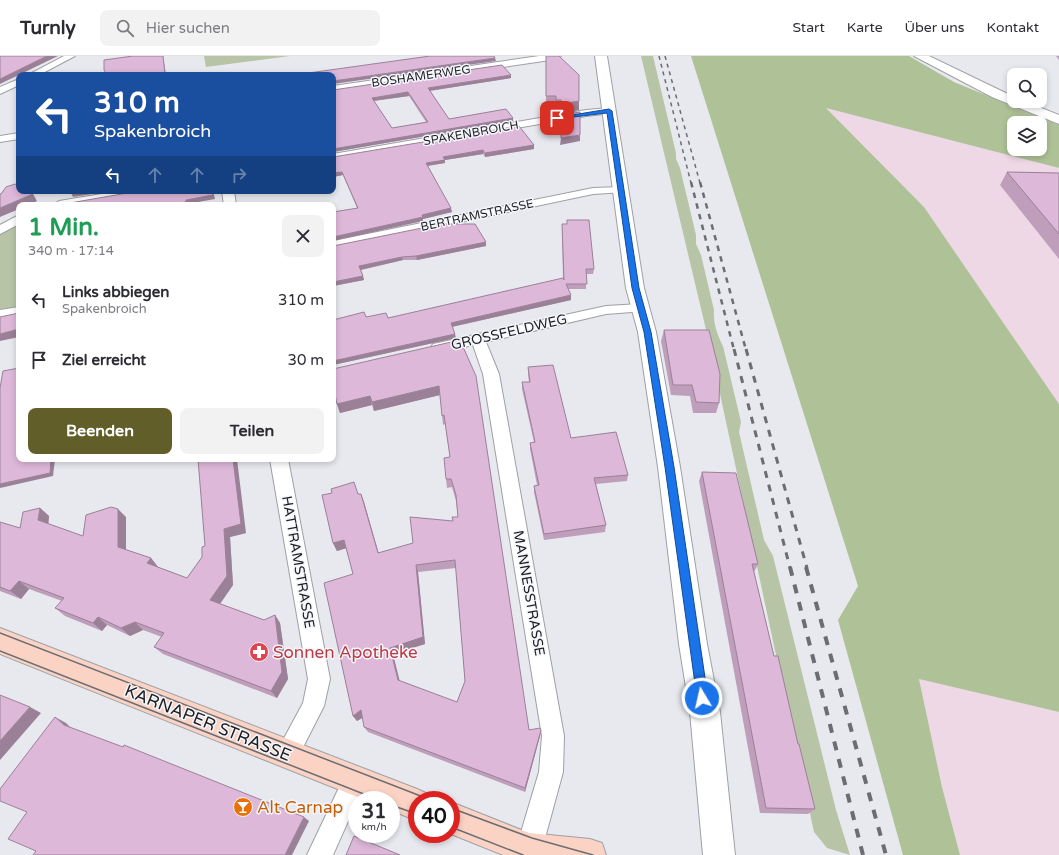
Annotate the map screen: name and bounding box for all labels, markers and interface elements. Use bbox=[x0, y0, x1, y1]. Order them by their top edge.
search box bbox=[100, 10, 380, 46]
text: Turnly bbox=[20, 17, 76, 39]
icon: search bbox=[114, 17, 136, 39]
text: Hier suchen bbox=[146, 19, 230, 37]
text: Start bbox=[793, 19, 825, 36]
text: Karte bbox=[847, 19, 883, 36]
text: Über uns bbox=[905, 19, 965, 36]
text: Kontakt bbox=[987, 19, 1039, 36]
street label: BOSHAMERWEG bbox=[370, 62, 472, 90]
map controls bbox=[1007, 68, 1047, 156]
button: search bbox=[1007, 68, 1047, 108]
text: 310 m bbox=[94, 86, 180, 120]
icon: left bbox=[28, 88, 80, 140]
pin bbox=[540, 101, 574, 135]
icon: arrive bbox=[546, 107, 568, 129]
button: layers bbox=[1007, 116, 1047, 156]
street label: SPAKENBROICH bbox=[422, 118, 520, 148]
text: Spakenbroich bbox=[94, 120, 211, 142]
icon: left bbox=[102, 164, 124, 186]
icon: ahead bbox=[144, 164, 166, 186]
icon: ahead bbox=[186, 164, 208, 186]
icon: right bbox=[228, 164, 250, 186]
street label: BERTRAMSTRASSE bbox=[419, 196, 535, 234]
text: 1 Min. bbox=[28, 213, 99, 242]
button: close bbox=[282, 215, 324, 257]
text: 340 m · 17:14 bbox=[28, 243, 114, 259]
text: Links abbiegen bbox=[62, 283, 169, 301]
icon: left bbox=[28, 289, 50, 311]
text: 310 m bbox=[278, 291, 324, 309]
text: Spakenbroich bbox=[62, 301, 147, 317]
street label: GROSSFELDWEG bbox=[449, 310, 569, 354]
icon: arrive bbox=[28, 349, 50, 371]
text: Ziel erreicht bbox=[62, 351, 146, 369]
text: 30 m bbox=[287, 351, 324, 369]
button: Beenden bbox=[28, 408, 172, 454]
button: Teilen bbox=[180, 408, 324, 454]
street label: HATTRAMSTRASSE bbox=[278, 494, 318, 630]
street label: MANNESSTRASSE bbox=[510, 529, 548, 657]
pharmacy icon: Sonnen Apotheke bbox=[248, 641, 270, 663]
place label: Sonnen Apotheke bbox=[273, 642, 418, 663]
position arrow bbox=[681, 677, 723, 719]
street label: KARNAPER STRASSE bbox=[122, 680, 294, 766]
speed limit sign: 40 bbox=[408, 791, 460, 843]
bar icon: Alt Carnap bbox=[232, 796, 254, 818]
place label: Alt Carnap bbox=[257, 797, 343, 818]
text: 31 bbox=[361, 800, 387, 824]
text: km/h bbox=[361, 821, 387, 833]

